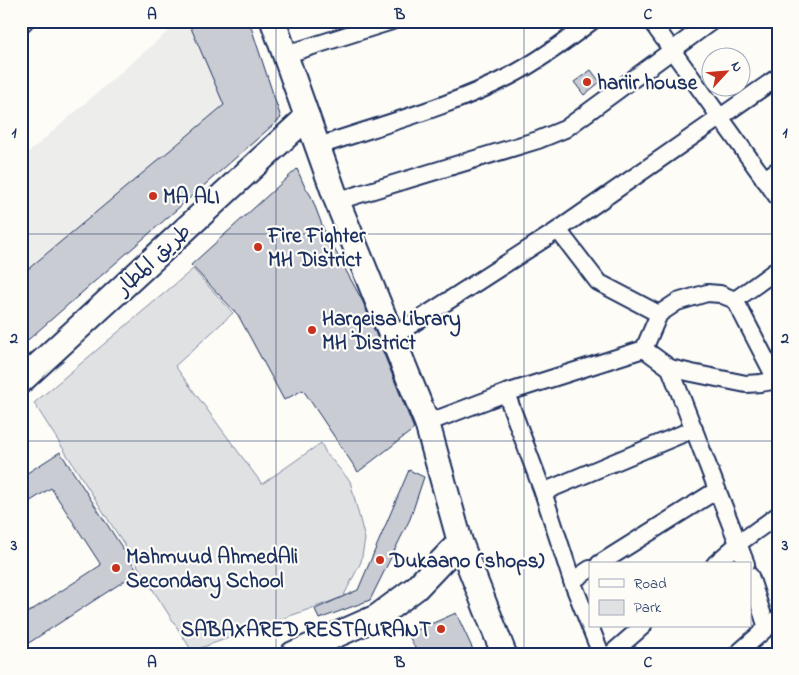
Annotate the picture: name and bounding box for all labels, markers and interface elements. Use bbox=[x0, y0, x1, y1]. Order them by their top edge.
text: A bbox=[147, 3, 157, 27]
text: B bbox=[394, 3, 406, 27]
text: C bbox=[644, 3, 653, 27]
north arrow bbox=[702, 48, 752, 98]
text: N bbox=[725, 58, 748, 76]
place label: hariir house bbox=[597, 69, 698, 99]
marker: hariir house bbox=[581, 76, 593, 88]
text: 1 bbox=[11, 121, 17, 145]
text: 1 bbox=[782, 121, 788, 145]
place label: MA ALI bbox=[163, 183, 220, 213]
marker: MA ALI bbox=[147, 190, 159, 202]
street label: طريق المطار bbox=[109, 218, 199, 305]
place label: Fire Fighter MH District bbox=[267, 222, 366, 276]
marker: Fire Fighter MH District bbox=[252, 241, 264, 253]
place label: Hargeisa Library MH District bbox=[322, 305, 461, 359]
marker: Hargeisa Library MH District bbox=[306, 324, 318, 336]
text: 2 bbox=[9, 327, 18, 351]
text: 2 bbox=[780, 327, 789, 351]
text: 3 bbox=[10, 534, 18, 558]
text: 3 bbox=[781, 534, 789, 558]
place label: Mahmuud AhmedAli Secondary School bbox=[126, 543, 298, 599]
place label: Dukaano (shops) bbox=[389, 547, 545, 577]
marker: Dukaano (shops) bbox=[374, 554, 386, 566]
marker: Mahmuud AhmedAli Secondary School bbox=[110, 562, 122, 574]
legend bbox=[589, 562, 752, 628]
text: Road bbox=[634, 573, 667, 595]
text: Park bbox=[634, 597, 662, 619]
place label: SABAXARED RESTAURANT bbox=[181, 616, 431, 646]
marker: SABAXARED RESTAURANT bbox=[435, 623, 447, 635]
text: A bbox=[147, 651, 157, 675]
text: B bbox=[394, 651, 406, 675]
text: C bbox=[644, 651, 653, 675]

